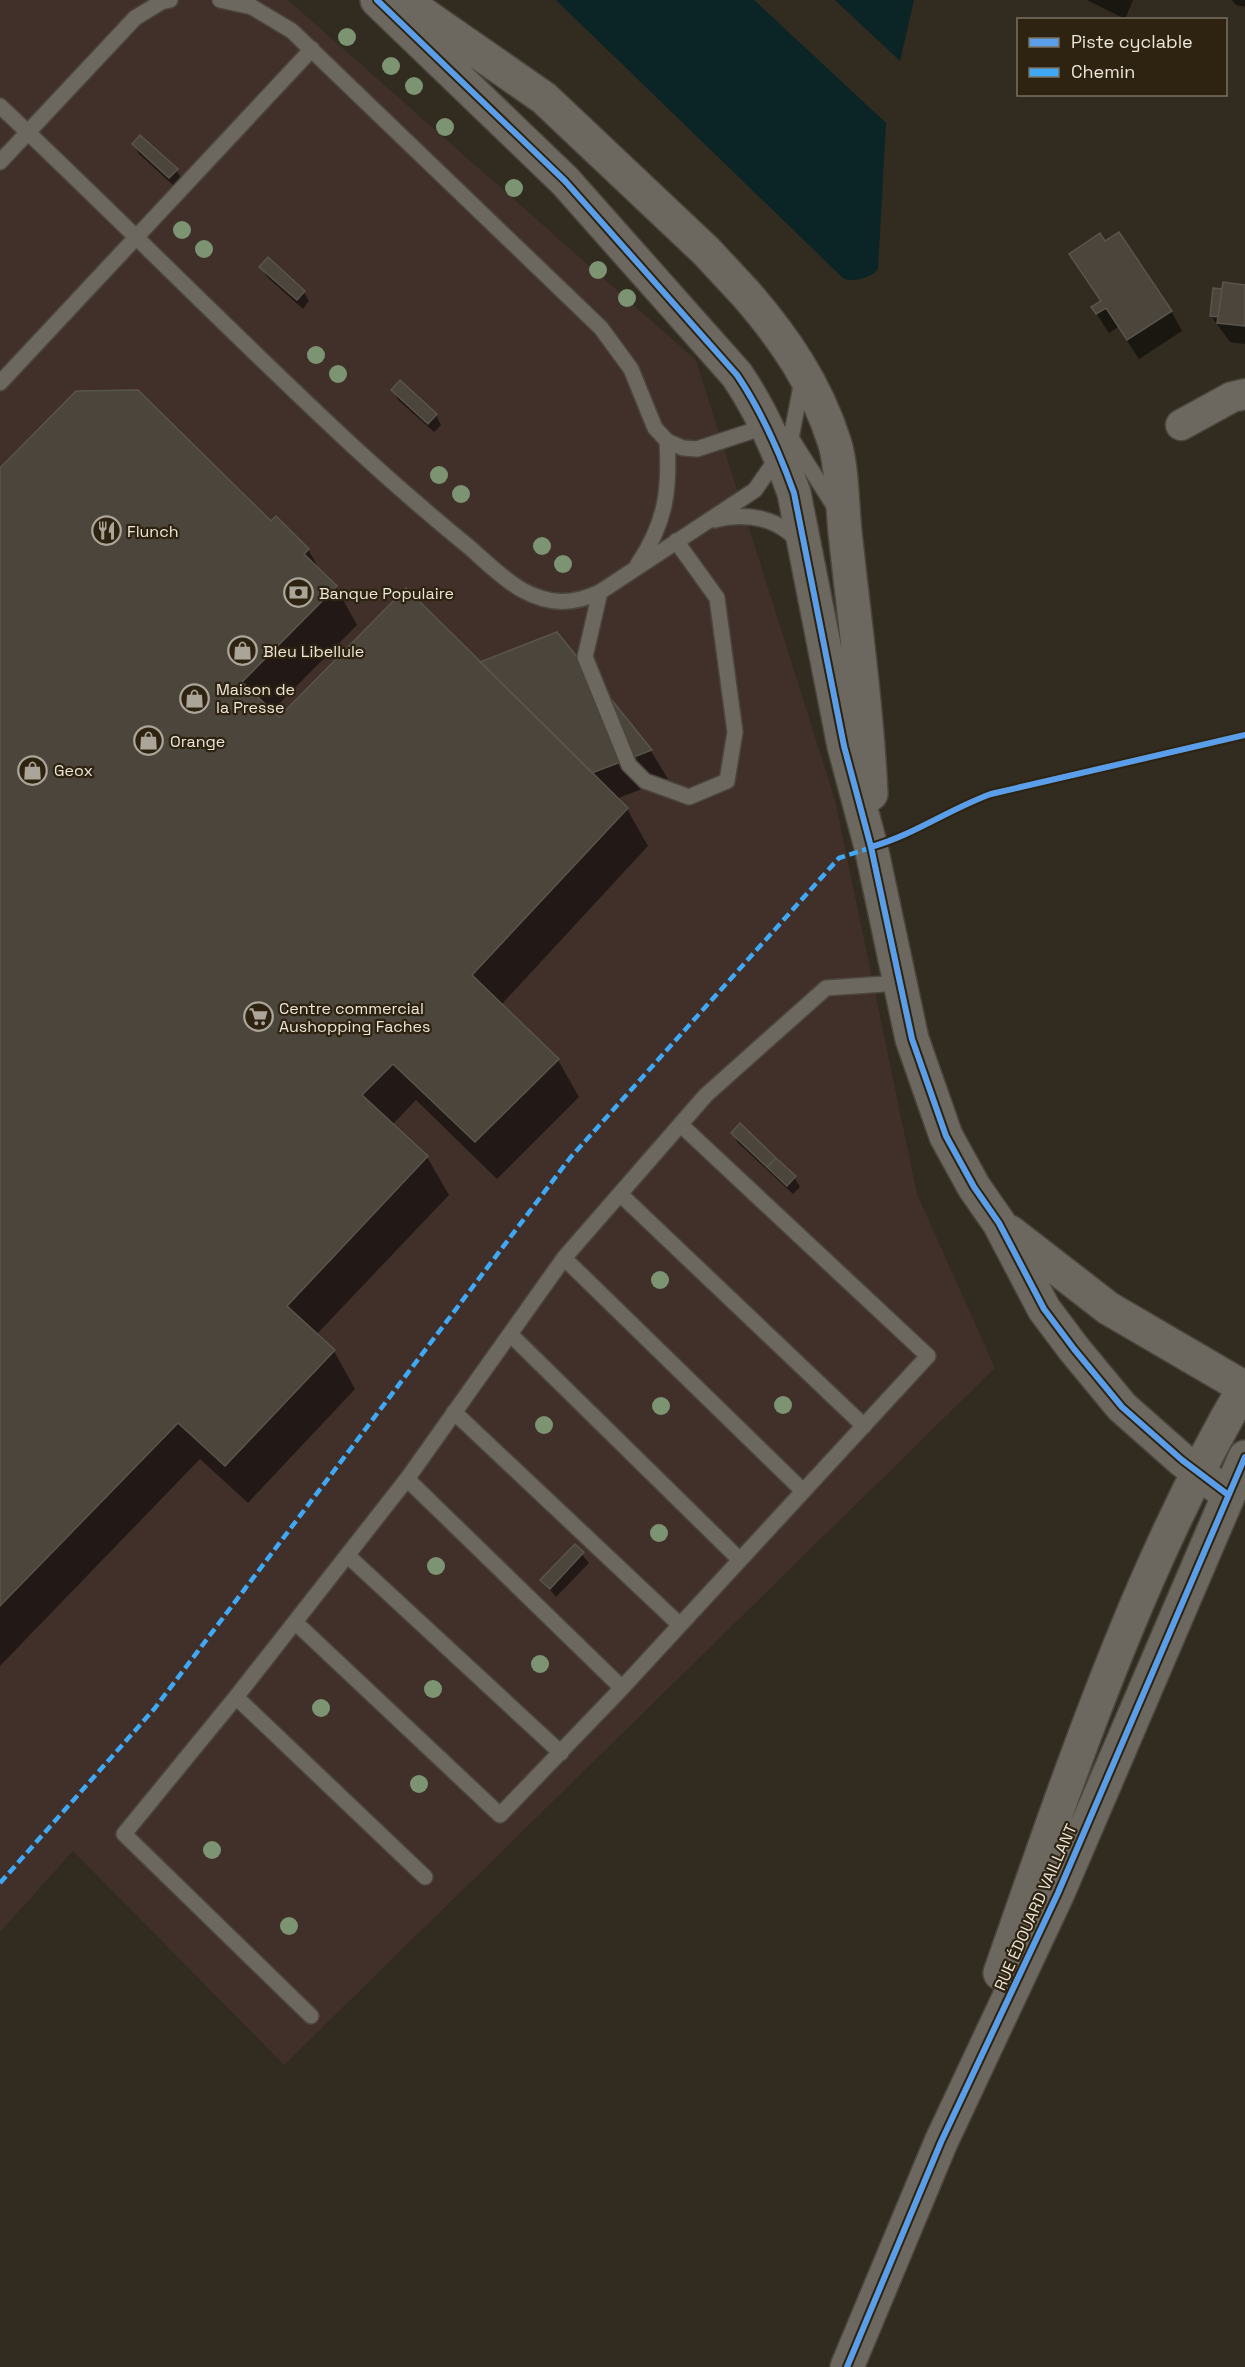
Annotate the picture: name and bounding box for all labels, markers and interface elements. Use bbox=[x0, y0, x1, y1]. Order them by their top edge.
legend bbox=[1017, 18, 1227, 96]
text: Piste cyclable bbox=[1071, 30, 1193, 53]
text: Chemin bbox=[1071, 60, 1135, 83]
restaurant icon: Flunch bbox=[90, 515, 122, 547]
place label: Flunch bbox=[127, 521, 179, 542]
bank icon: Banque Populaire bbox=[282, 577, 314, 609]
place label: Banque Populaire bbox=[319, 583, 454, 604]
shop icon: Bleu Libellule bbox=[226, 635, 258, 667]
place label: Bleu Libellule bbox=[263, 641, 364, 662]
place label: Maison de la Presse bbox=[216, 679, 295, 718]
shop icon: Maison de la Presse bbox=[179, 682, 211, 714]
shop icon: Orange bbox=[133, 725, 165, 757]
place label: Orange bbox=[170, 731, 225, 752]
shop icon: Geox bbox=[17, 754, 49, 786]
place label: Geox bbox=[54, 760, 93, 781]
place label: Centre commercial Aushopping Faches bbox=[279, 998, 431, 1037]
supermarket icon: Centre commercial Aushopping Faches bbox=[242, 1001, 274, 1033]
street label: RUE ÉDOUARD VAILLANT bbox=[989, 1821, 1082, 1994]

